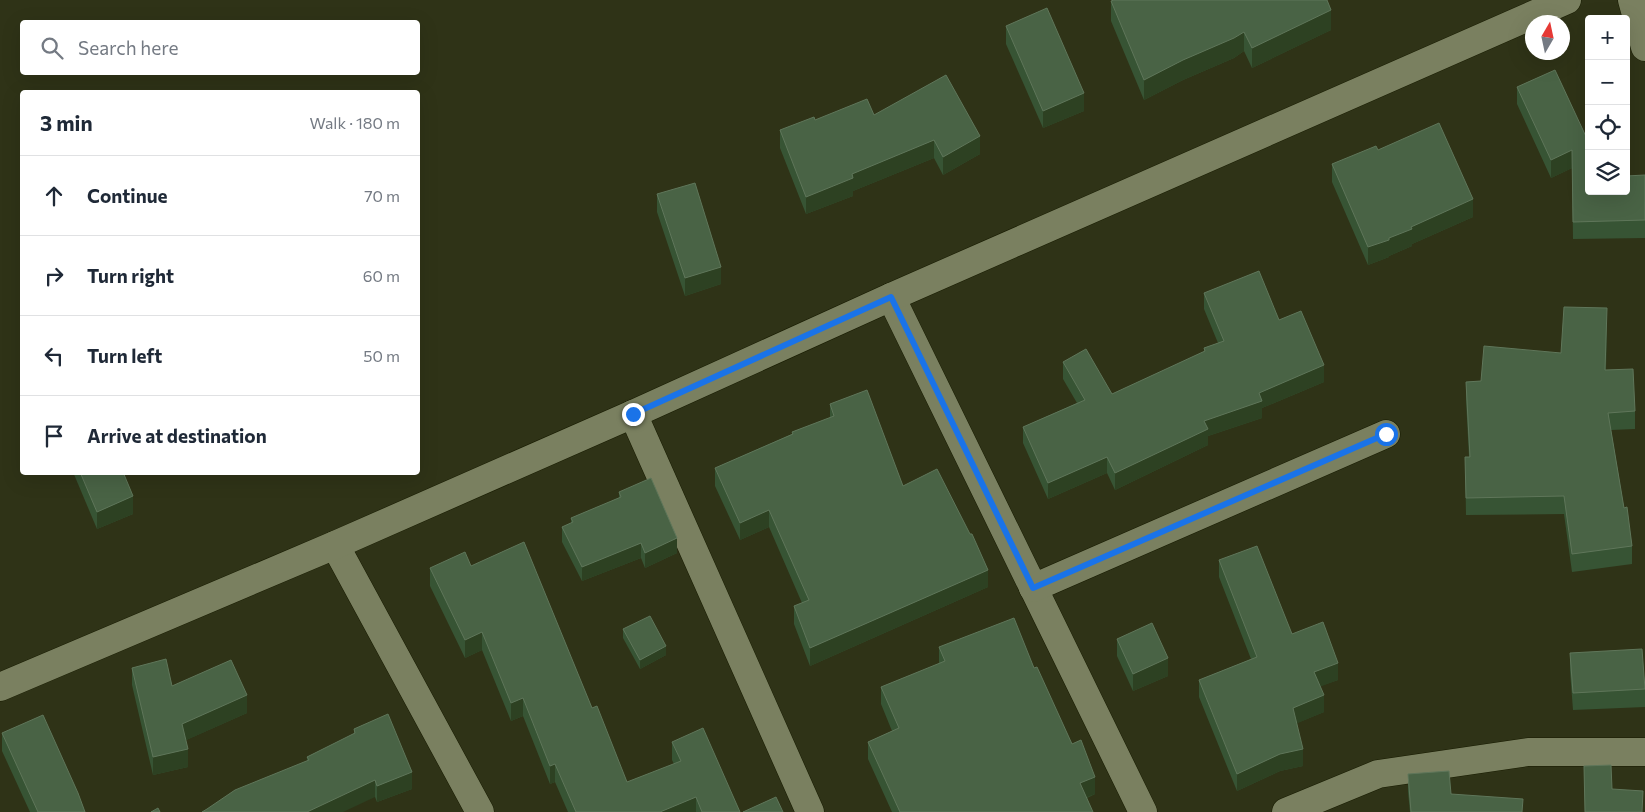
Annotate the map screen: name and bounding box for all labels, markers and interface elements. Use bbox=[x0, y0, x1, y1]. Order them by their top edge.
north arrow bbox=[1525, 15, 1570, 60]
map controls bbox=[1585, 15, 1630, 195]
button: + bbox=[1585, 15, 1630, 60]
search box bbox=[20, 20, 420, 75]
icon: search bbox=[38, 34, 66, 62]
text: Search here bbox=[78, 36, 178, 59]
button: − bbox=[1585, 60, 1630, 105]
button: locate bbox=[1585, 105, 1630, 150]
text: 3 min bbox=[40, 110, 93, 135]
text: Walk · 180 m bbox=[310, 113, 400, 132]
button: layers bbox=[1585, 150, 1630, 195]
icon: ahead bbox=[40, 182, 68, 210]
text: Continue bbox=[87, 184, 167, 207]
text: 70 m bbox=[364, 186, 400, 205]
icon: right bbox=[40, 262, 68, 290]
text: Turn right bbox=[87, 264, 174, 287]
text: 60 m bbox=[363, 266, 400, 285]
icon: left bbox=[40, 342, 68, 370]
text: Turn left bbox=[87, 344, 162, 367]
text: 50 m bbox=[363, 346, 400, 365]
route end bbox=[622, 403, 645, 426]
icon: arrive bbox=[40, 422, 68, 450]
route start bbox=[1375, 423, 1398, 446]
text: Arrive at destination bbox=[87, 424, 267, 447]

